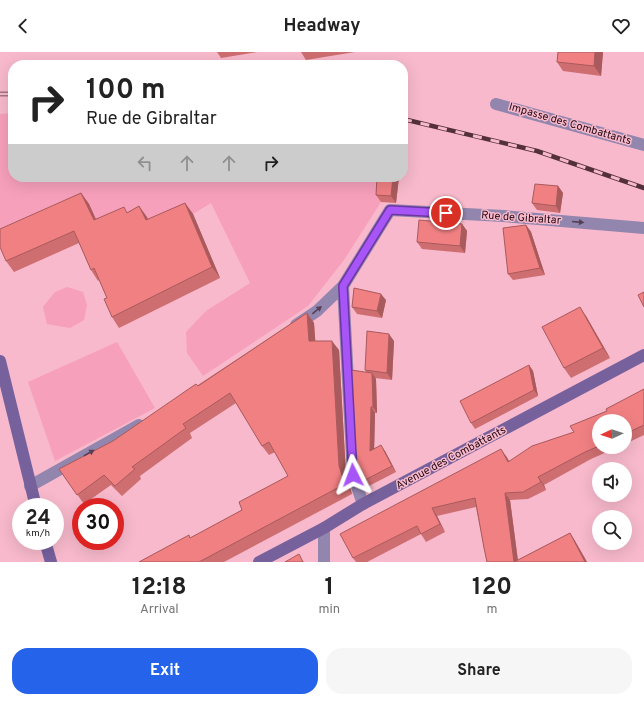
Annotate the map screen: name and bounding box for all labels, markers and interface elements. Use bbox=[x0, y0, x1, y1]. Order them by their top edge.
icon: back bbox=[12, 15, 34, 37]
text: Headway bbox=[284, 15, 360, 38]
icon: heart bbox=[610, 15, 632, 37]
text: 100 m bbox=[86, 73, 166, 109]
icon: right bbox=[20, 76, 72, 128]
street label: Impasse des Combattants bbox=[507, 100, 633, 148]
text: Rue de Gibraltar bbox=[86, 108, 217, 131]
icon: left bbox=[134, 152, 156, 174]
icon: ahead bbox=[176, 152, 198, 174]
icon: ahead bbox=[218, 152, 240, 174]
icon: right bbox=[260, 152, 282, 174]
pin bbox=[429, 196, 463, 230]
icon: arrive bbox=[435, 202, 457, 224]
street label: Rue de Gibraltar bbox=[481, 208, 562, 228]
one-way arrow bbox=[572, 219, 584, 226]
one-way arrow bbox=[312, 306, 323, 314]
north arrow bbox=[592, 414, 632, 454]
map controls bbox=[592, 414, 632, 550]
street label: Avenue des Combattants bbox=[393, 423, 509, 493]
one-way arrow bbox=[83, 450, 95, 457]
position arrow bbox=[332, 454, 374, 496]
button: sound bbox=[592, 462, 632, 502]
speed limit sign: 30 bbox=[72, 498, 124, 550]
text: 24 bbox=[25, 506, 51, 532]
button: search bbox=[592, 510, 632, 550]
text: km/h bbox=[26, 527, 50, 540]
text: 12:18 bbox=[132, 573, 187, 603]
text: 1 bbox=[325, 573, 334, 603]
text: 120 bbox=[472, 573, 512, 603]
text: Arrival bbox=[140, 602, 179, 618]
text: min bbox=[319, 602, 340, 618]
text: m bbox=[487, 602, 498, 618]
button: Exit bbox=[12, 648, 318, 694]
button: Share bbox=[326, 648, 632, 694]

